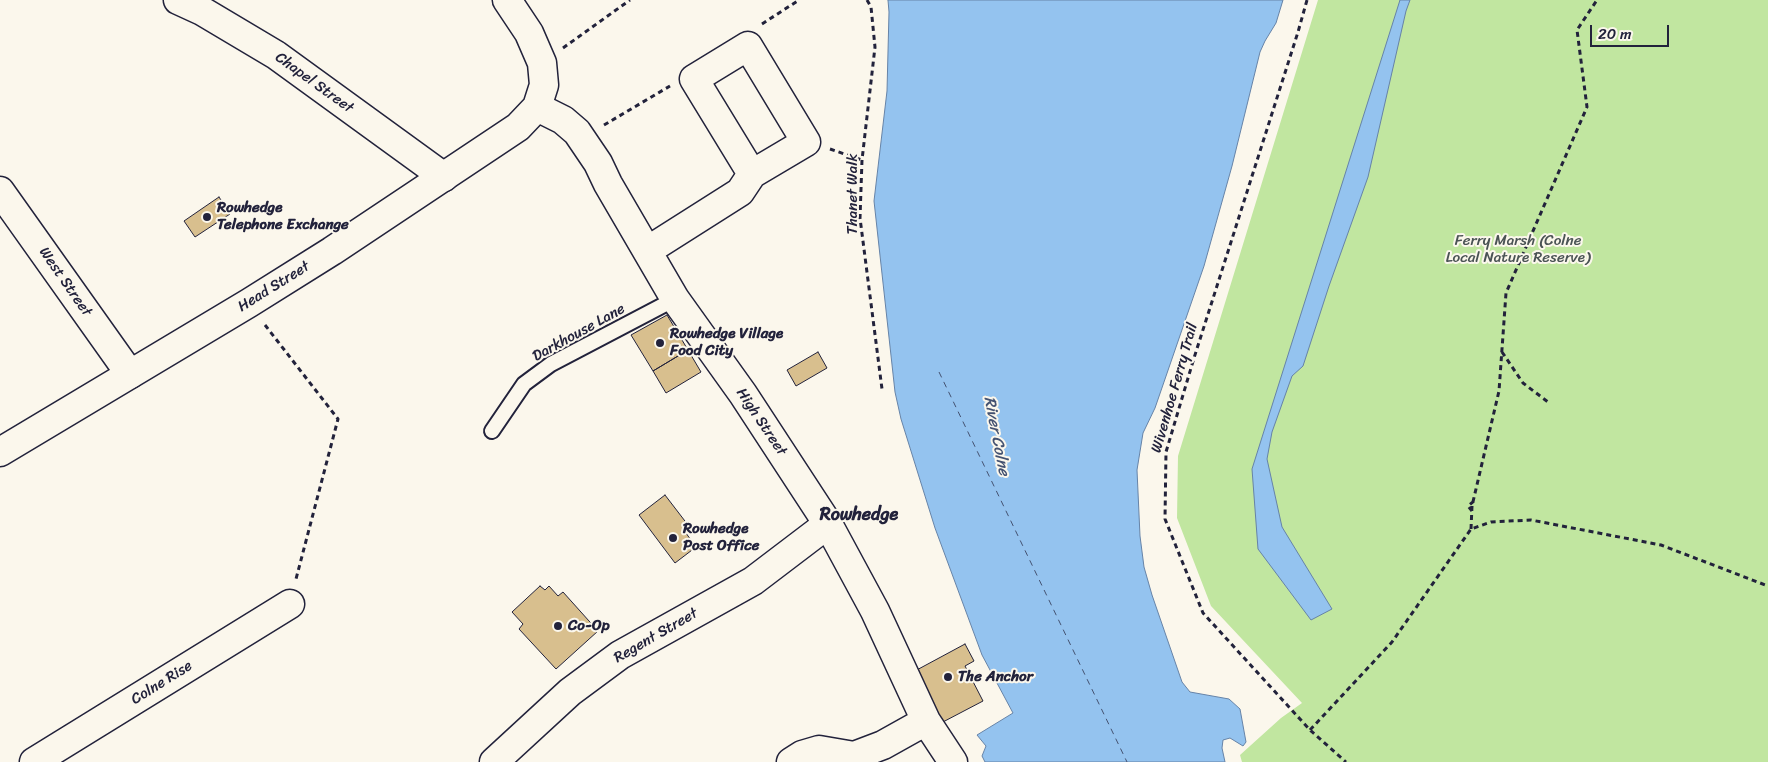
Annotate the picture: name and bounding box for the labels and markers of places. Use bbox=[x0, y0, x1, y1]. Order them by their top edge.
place label: Rowhedge Telephone Exchange bbox=[217, 199, 349, 234]
marker: Rowhedge Telephone Exchange bbox=[201, 211, 213, 223]
place label: Rowhedge Village Food City bbox=[670, 325, 783, 360]
marker: Rowhedge Village Food City bbox=[654, 337, 666, 349]
place label: Rowhedge Post Office bbox=[683, 520, 759, 555]
marker: Rowhedge Post Office bbox=[667, 532, 679, 544]
place label: Co-Op bbox=[568, 617, 610, 635]
marker: Co-Op bbox=[552, 620, 564, 632]
place label: The Anchor bbox=[958, 668, 1033, 686]
marker: The Anchor bbox=[942, 671, 954, 683]

